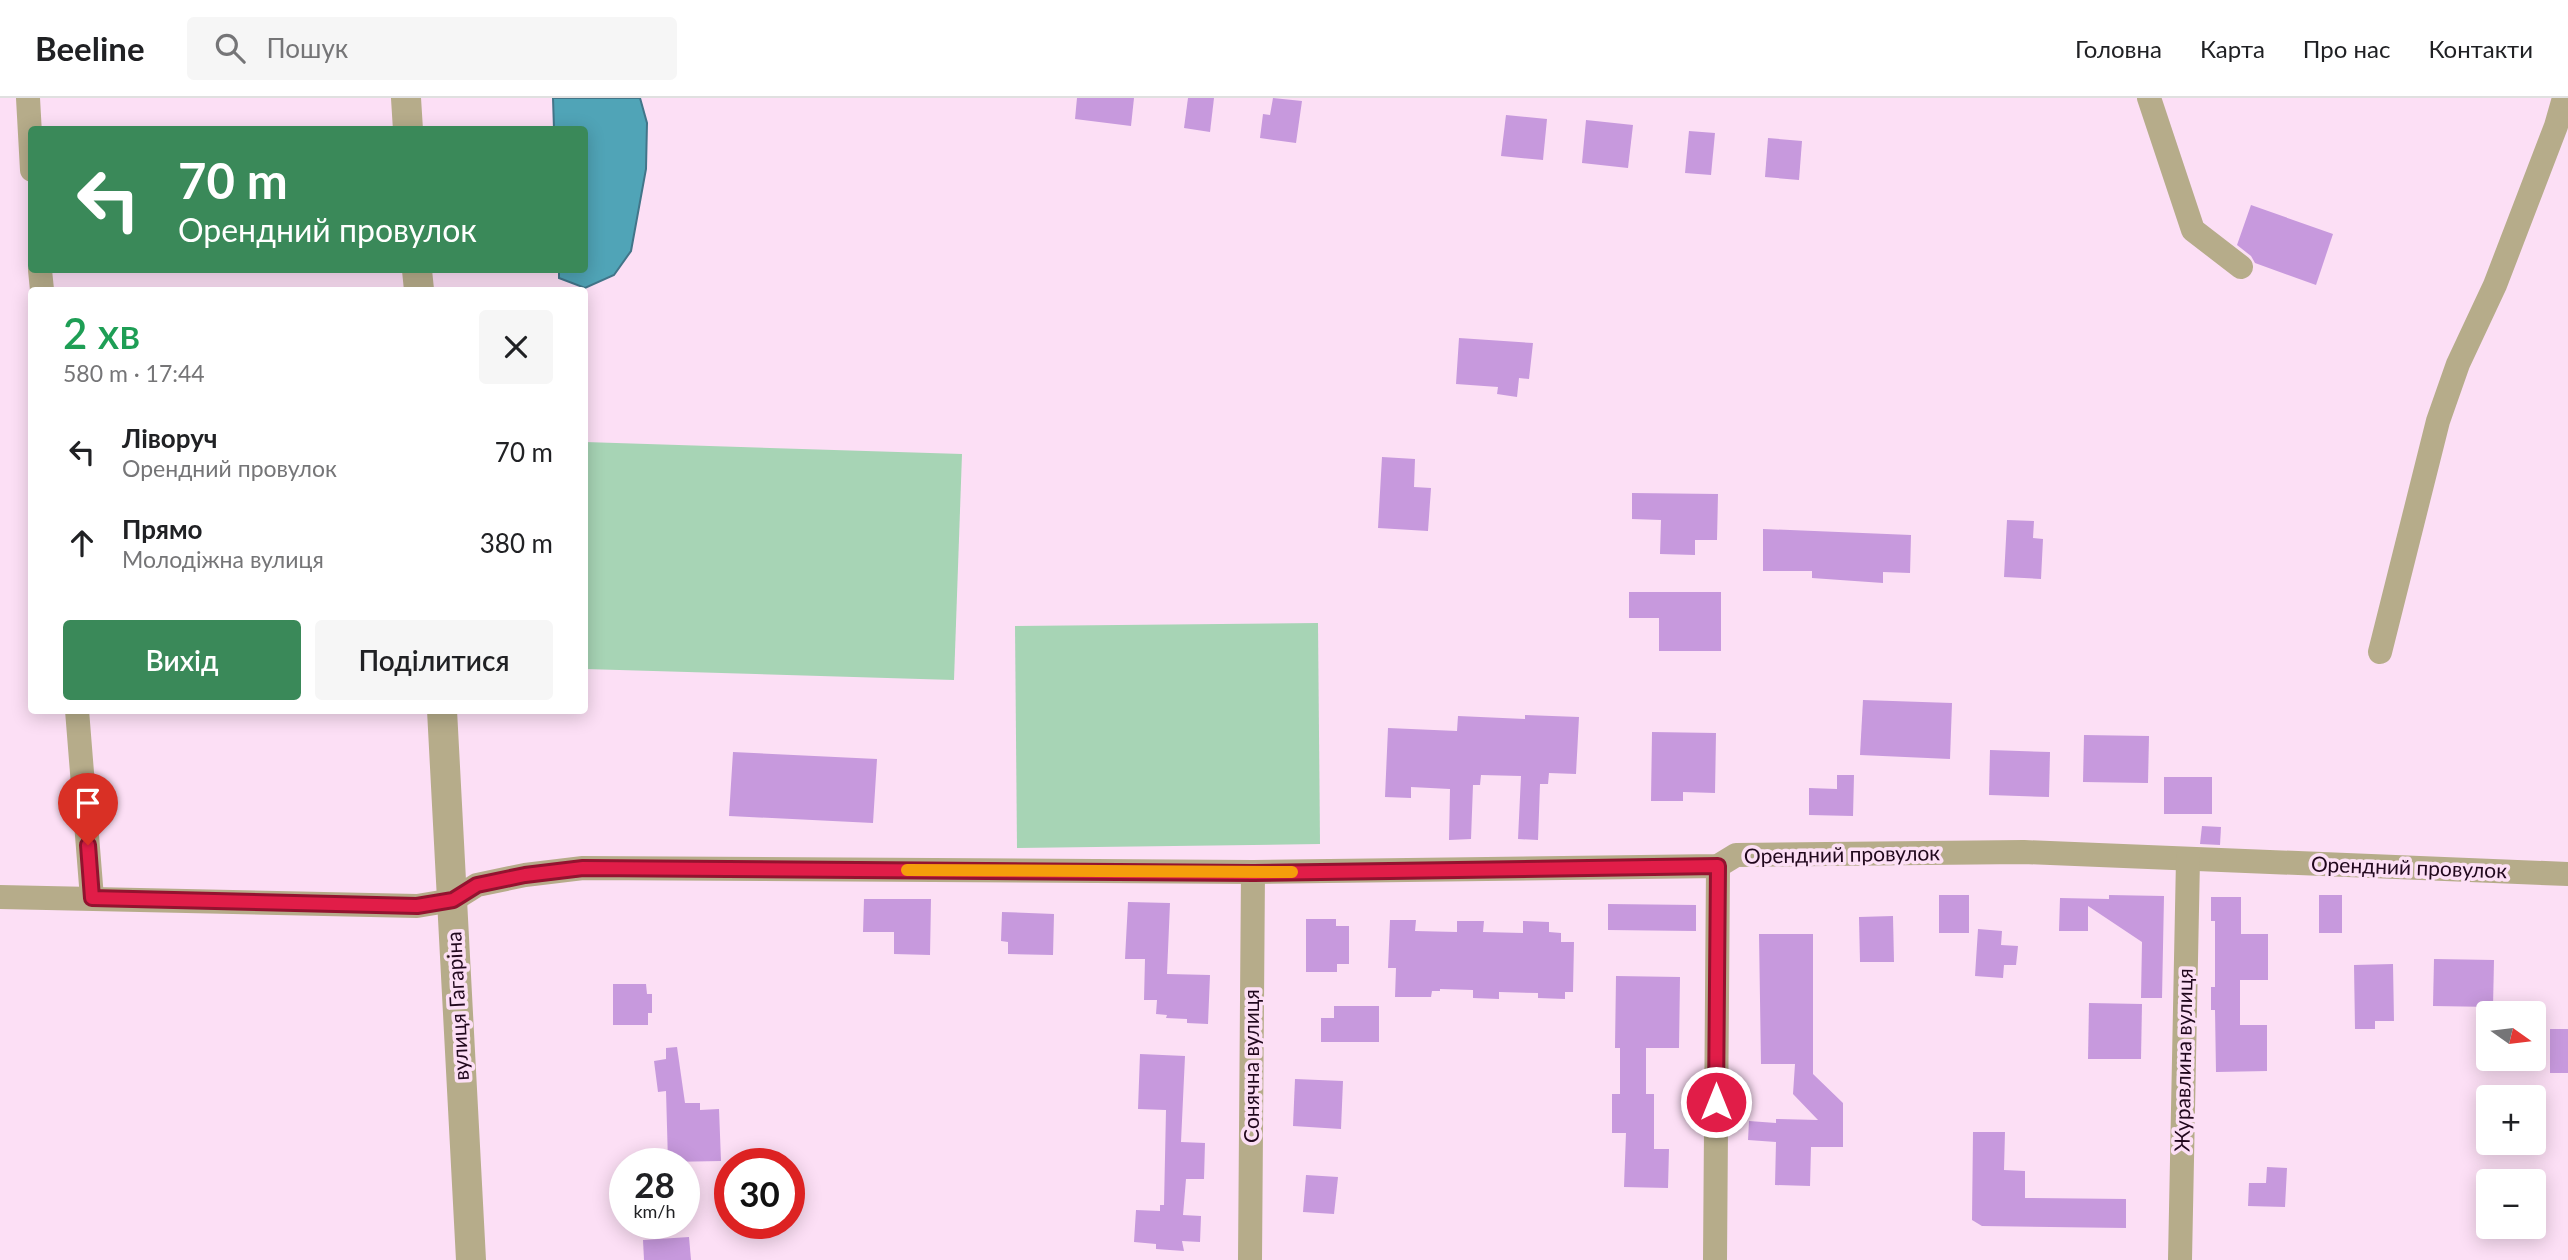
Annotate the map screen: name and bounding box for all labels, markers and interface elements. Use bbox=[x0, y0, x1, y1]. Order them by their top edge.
search box bbox=[187, 17, 677, 80]
text: Beeline bbox=[35, 28, 145, 68]
icon: search bbox=[211, 29, 249, 67]
text: Пошук bbox=[267, 32, 348, 64]
text: Головна bbox=[2075, 34, 2162, 63]
text: Карта bbox=[2200, 34, 2265, 63]
text: Про нас bbox=[2303, 34, 2390, 63]
text: Контакти bbox=[2428, 34, 2533, 63]
text: 70 m bbox=[178, 151, 288, 209]
icon: left bbox=[63, 154, 154, 245]
text: Орендний провулок bbox=[178, 210, 477, 249]
text: 2 хв bbox=[63, 308, 140, 358]
button: close bbox=[479, 310, 553, 384]
text: 580 m · 17:44 bbox=[63, 359, 205, 387]
text: Ліворуч bbox=[122, 422, 218, 454]
icon: left bbox=[63, 433, 101, 471]
text: 70 m bbox=[495, 436, 553, 468]
text: Орендний провулок bbox=[122, 454, 337, 482]
text: Прямо bbox=[122, 513, 203, 545]
icon: ahead bbox=[63, 524, 101, 562]
text: 380 m bbox=[480, 527, 553, 559]
text: Молодіжна вулиця bbox=[122, 545, 324, 573]
button: Вихід bbox=[63, 620, 301, 700]
button: Поділитися bbox=[315, 620, 553, 700]
pin bbox=[58, 773, 118, 845]
icon: arrive bbox=[69, 784, 107, 822]
street label: Орендний провулок bbox=[1744, 839, 1940, 868]
street label: Орендний провулок bbox=[2311, 851, 2508, 882]
street label: вулиця Гагаріна bbox=[440, 931, 473, 1081]
street label: Журавлина вулиця bbox=[2168, 968, 2197, 1152]
street label: Сонячна вулиця bbox=[1238, 989, 1263, 1143]
north arrow bbox=[2476, 1001, 2546, 1071]
map controls bbox=[2476, 1001, 2546, 1239]
position arrow bbox=[1679, 1065, 1753, 1139]
button: + bbox=[2476, 1085, 2546, 1155]
speed limit sign: 30 bbox=[714, 1148, 805, 1239]
text: 28 bbox=[634, 1163, 675, 1205]
button: − bbox=[2476, 1169, 2546, 1239]
text: km/h bbox=[633, 1200, 676, 1222]

